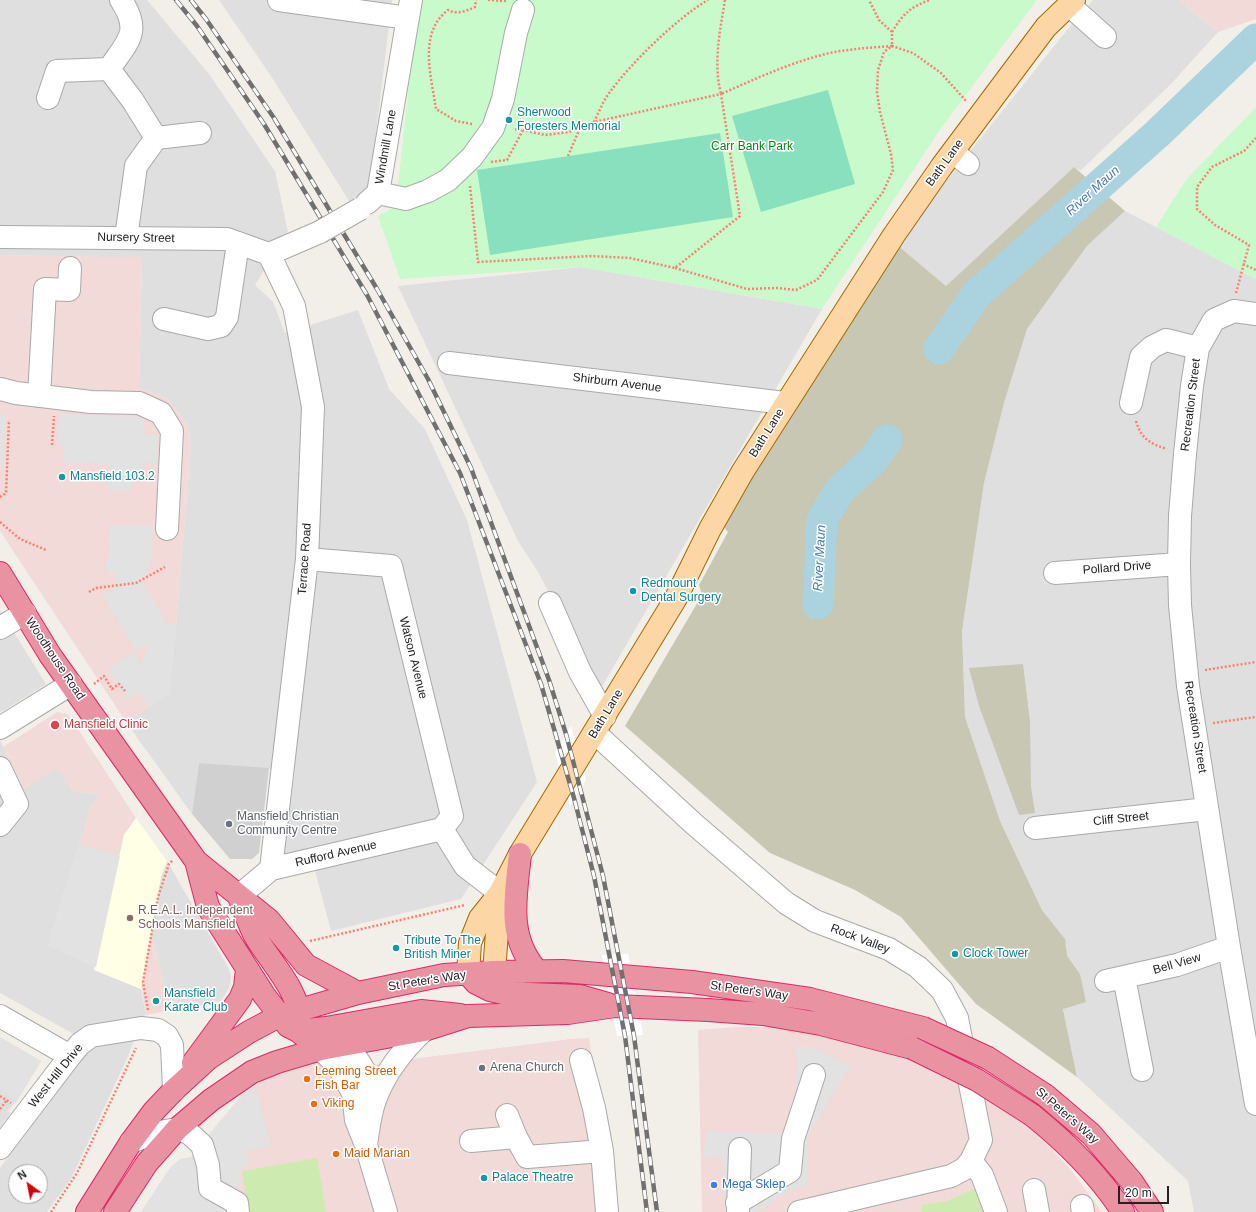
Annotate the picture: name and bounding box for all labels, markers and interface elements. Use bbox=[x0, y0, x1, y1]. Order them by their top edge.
place label: Sherwood Foresters Memorial bbox=[517, 106, 620, 134]
street label: Windmill Lane bbox=[372, 109, 400, 185]
marker: Sherwood Foresters Memorial bbox=[504, 115, 514, 125]
street label: Bath Lane bbox=[923, 137, 967, 189]
park label: Carr Bank Park bbox=[711, 140, 793, 154]
water label: River Maun bbox=[1063, 163, 1123, 219]
street label: Nursery Street bbox=[97, 230, 175, 246]
street label: Recreation Street bbox=[1178, 358, 1204, 452]
street label: Shirburn Avenue bbox=[572, 370, 662, 396]
street label: Bath Lane bbox=[746, 406, 788, 460]
place label: Mansfield 103.2 bbox=[70, 470, 155, 484]
marker: Mansfield 103.2 bbox=[57, 472, 67, 482]
street label: Terrace Road bbox=[295, 523, 315, 595]
water label: River Maun bbox=[810, 524, 830, 592]
street label: Pollard Drive bbox=[1082, 558, 1152, 578]
place label: Redmount Dental Surgery bbox=[641, 577, 721, 605]
marker: Redmount Dental Surgery bbox=[628, 586, 638, 596]
street label: Woodhouse Road bbox=[22, 615, 88, 703]
street label: Watson Avenue bbox=[396, 615, 430, 701]
street label: Recreation Street bbox=[1181, 680, 1209, 774]
street label: Bath Lane bbox=[586, 687, 626, 741]
place label: Mansfield Clinic bbox=[64, 718, 148, 732]
marker: Mansfield Clinic bbox=[49, 719, 61, 731]
street label: Cliff Street bbox=[1093, 809, 1149, 829]
place label: Mansfield Christian Community Centre bbox=[237, 810, 339, 838]
marker: Mansfield Christian Community Centre bbox=[224, 819, 234, 829]
street label: Rufford Avenue bbox=[294, 838, 378, 870]
place label: R.E.A.L. Independent Schools Mansfield bbox=[138, 904, 253, 932]
marker: R.E.A.L. Independent Schools Mansfield bbox=[125, 913, 135, 923]
street label: Rock Valley bbox=[828, 921, 892, 957]
place label: Tribute To The British Miner bbox=[404, 934, 481, 962]
marker: Tribute To The British Miner bbox=[391, 943, 401, 953]
place label: Clock Tower bbox=[963, 947, 1028, 961]
marker: Clock Tower bbox=[950, 949, 960, 959]
street label: Bell View bbox=[1151, 950, 1203, 978]
street label: St Peter's Way bbox=[387, 968, 467, 994]
street label: St Peter's Way bbox=[709, 978, 789, 1004]
place label: Mansfield Karate Club bbox=[164, 987, 227, 1015]
marker: Mansfield Karate Club bbox=[151, 996, 161, 1006]
street label: West Hill Drive bbox=[26, 1041, 86, 1111]
place label: Arena Church bbox=[490, 1061, 564, 1075]
marker: Arena Church bbox=[477, 1063, 487, 1073]
place label: Leeming Street Fish Bar bbox=[315, 1065, 396, 1093]
marker: Leeming Street Fish Bar bbox=[302, 1074, 312, 1084]
street label: St Peter's Way bbox=[1033, 1085, 1101, 1147]
place label: Viking bbox=[322, 1097, 354, 1111]
marker: Viking bbox=[309, 1099, 319, 1109]
place label: Maid Marian bbox=[344, 1147, 410, 1161]
marker: Maid Marian bbox=[331, 1149, 341, 1159]
north arrow bbox=[8, 1164, 48, 1204]
text: N bbox=[15, 1168, 29, 1182]
place label: Palace Theatre bbox=[492, 1171, 573, 1185]
marker: Palace Theatre bbox=[479, 1173, 489, 1183]
place label: Mega Sklep bbox=[722, 1178, 785, 1192]
scale bar bbox=[1120, 1178, 1171, 1204]
marker: Mega Sklep bbox=[709, 1180, 719, 1190]
text: 20 m bbox=[1125, 1186, 1152, 1200]

